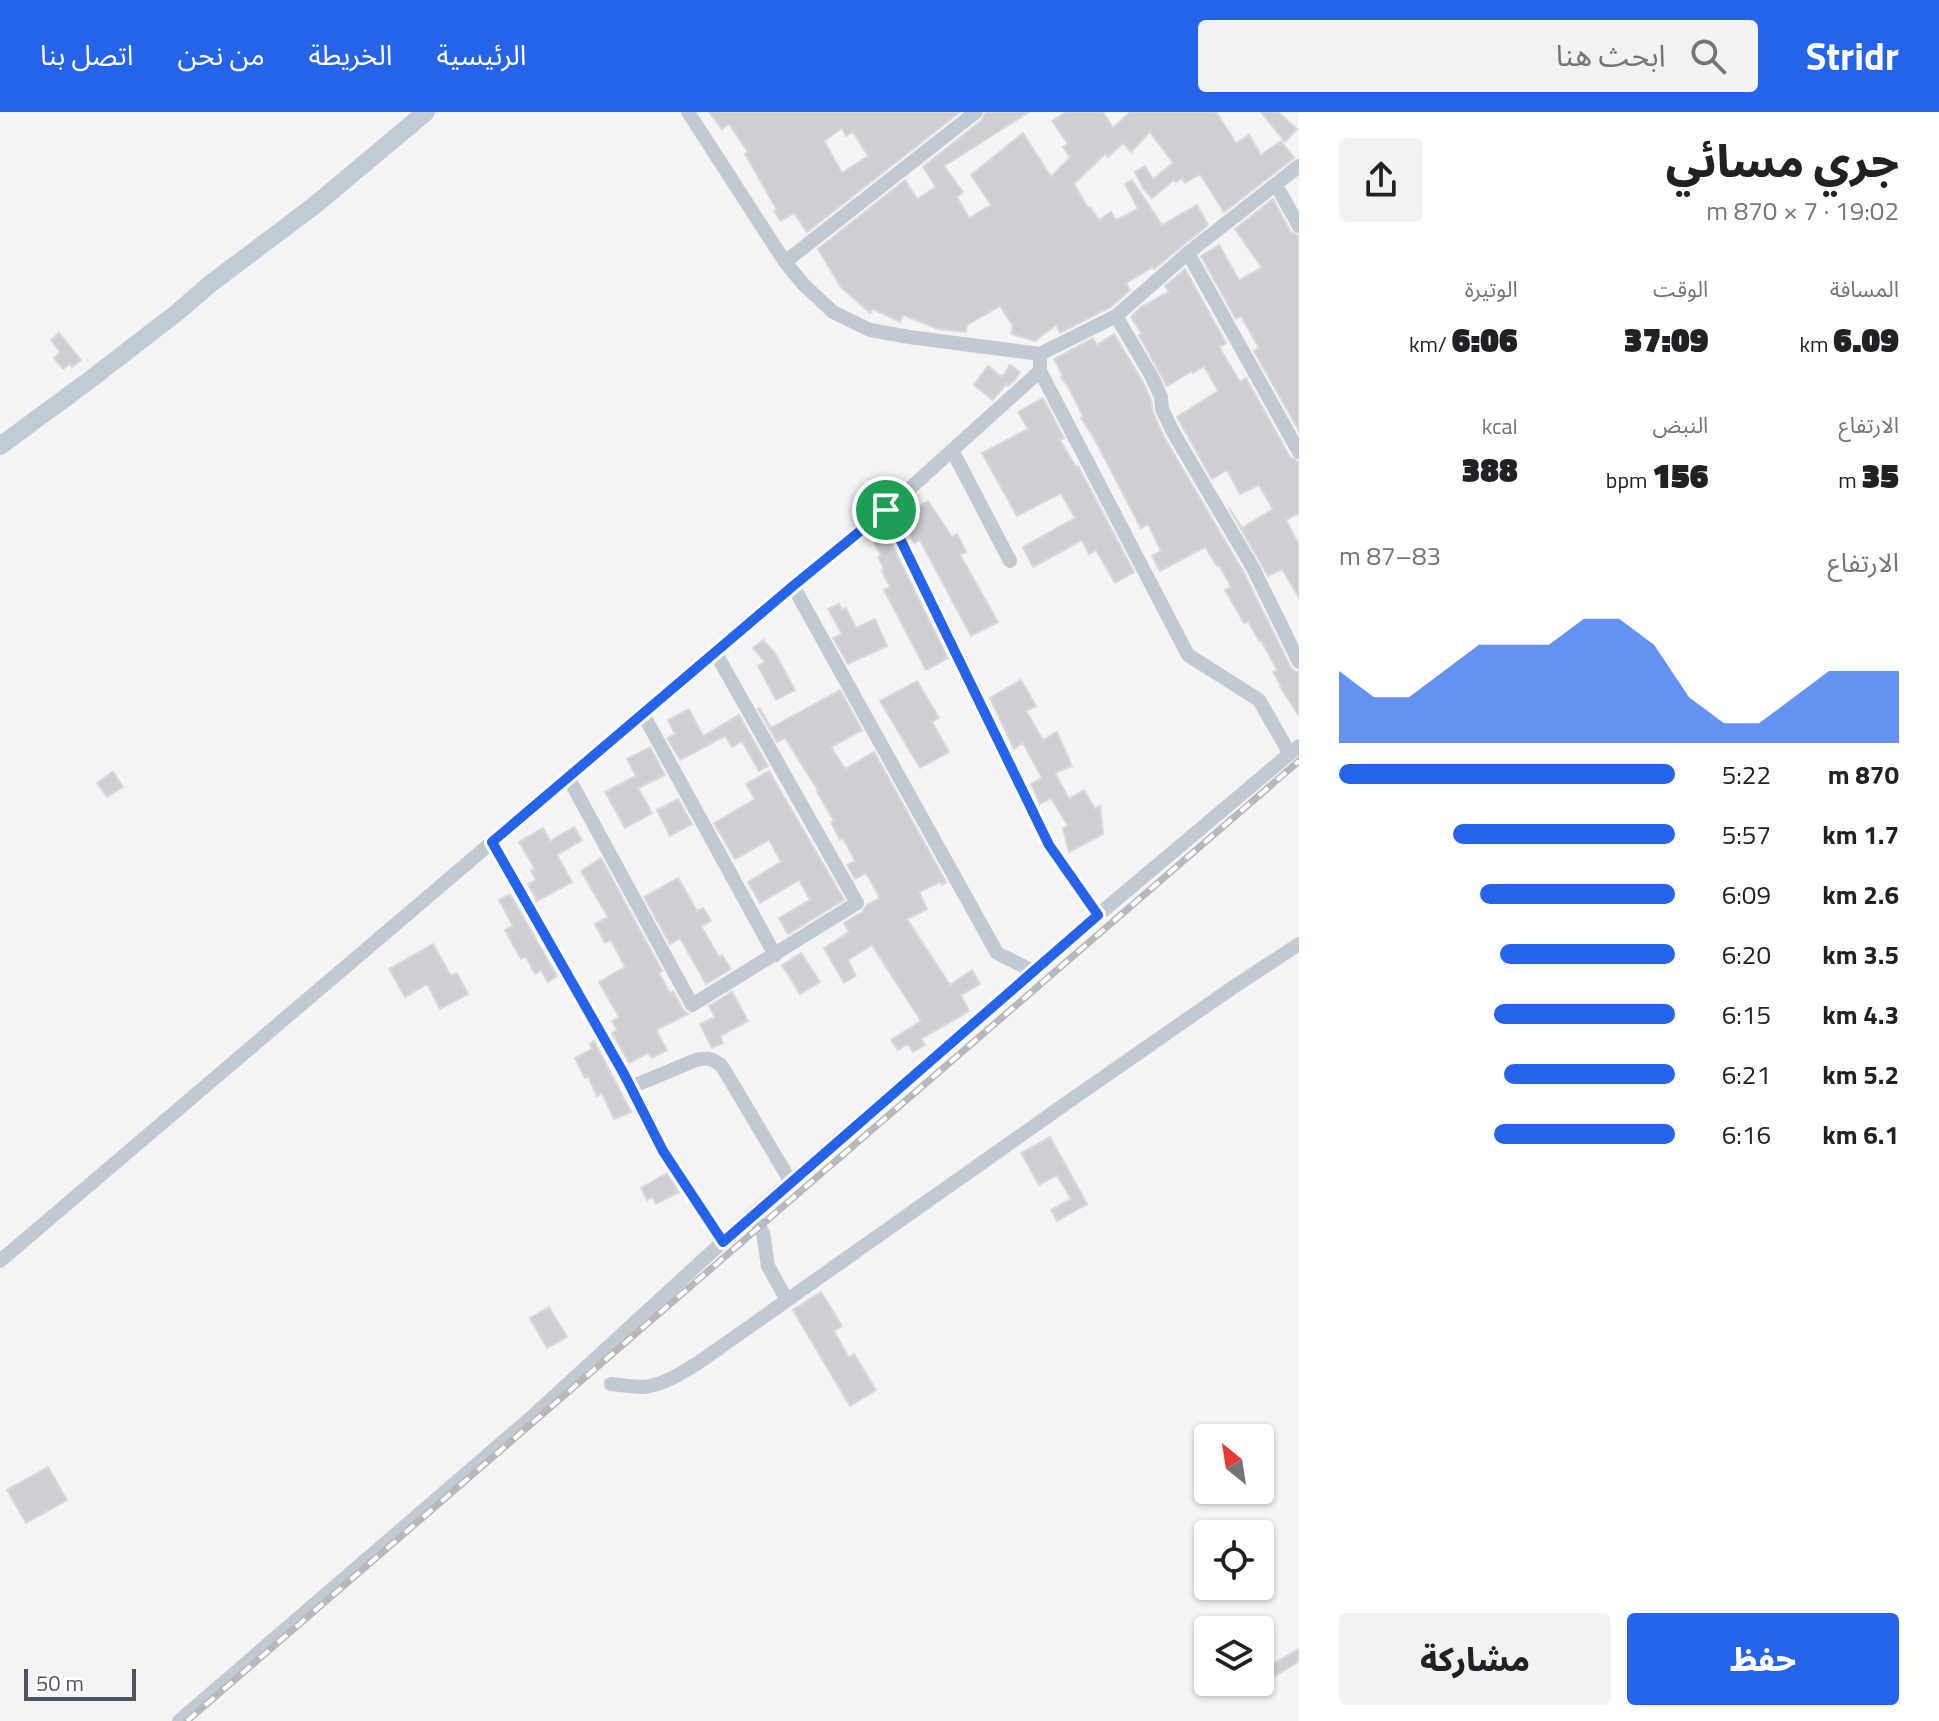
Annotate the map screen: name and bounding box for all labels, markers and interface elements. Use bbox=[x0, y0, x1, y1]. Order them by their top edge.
search box bbox=[1198, 20, 1758, 92]
text: Stridr bbox=[1806, 27, 1899, 85]
text: ابحث هنا bbox=[1556, 32, 1666, 78]
text: اتصل بنا bbox=[40, 33, 134, 76]
text: من نحن bbox=[178, 33, 265, 76]
text: الخريطة bbox=[309, 33, 393, 76]
text: الرئيسية bbox=[437, 33, 527, 76]
icon: search bbox=[1686, 34, 1730, 78]
text: جري مسائي bbox=[1666, 127, 1899, 194]
button: share bbox=[1339, 138, 1423, 222]
text: 19:02 · 7 × 870 m bbox=[1706, 191, 1899, 230]
text: الوتيرة bbox=[1465, 272, 1518, 306]
text: الوقت bbox=[1653, 272, 1708, 306]
text: المسافة bbox=[1830, 272, 1899, 306]
text: 6:06 bbox=[1452, 313, 1518, 365]
text: 37:09 bbox=[1624, 313, 1708, 365]
text: 6.09 bbox=[1833, 313, 1899, 365]
text: /km bbox=[1409, 327, 1452, 361]
text: km bbox=[1800, 327, 1833, 361]
text: النبض bbox=[1653, 408, 1708, 442]
text: الارتفاع bbox=[1839, 408, 1899, 442]
text: kcal bbox=[1482, 409, 1518, 443]
text: 388 bbox=[1462, 443, 1518, 495]
text: 156 bbox=[1652, 449, 1708, 501]
text: 35 bbox=[1862, 449, 1899, 501]
text: bpm bbox=[1606, 463, 1652, 497]
text: m bbox=[1838, 463, 1862, 497]
pin bbox=[852, 476, 920, 544]
icon: arrive bbox=[864, 488, 908, 532]
text: 83–87 m bbox=[1339, 536, 1441, 575]
text: الارتفاع bbox=[1828, 543, 1899, 582]
text: 5:22 bbox=[1722, 755, 1771, 794]
text: 870 m bbox=[1828, 755, 1899, 794]
text: 5:57 bbox=[1722, 815, 1771, 854]
text: 1.7 km bbox=[1822, 815, 1899, 854]
text: 6:09 bbox=[1722, 875, 1771, 914]
text: 2.6 km bbox=[1822, 875, 1899, 914]
text: 6:20 bbox=[1722, 935, 1771, 974]
text: 3.5 km bbox=[1822, 935, 1899, 974]
text: 6:15 bbox=[1722, 995, 1771, 1034]
text: 4.3 km bbox=[1822, 995, 1899, 1034]
text: 6:21 bbox=[1722, 1055, 1771, 1094]
text: 5.2 km bbox=[1822, 1055, 1899, 1094]
text: 6:16 bbox=[1722, 1115, 1771, 1154]
text: 6.1 km bbox=[1822, 1115, 1899, 1154]
north arrow bbox=[1194, 1424, 1274, 1504]
map controls bbox=[1194, 1424, 1274, 1696]
button: locate bbox=[1194, 1520, 1274, 1600]
button: مشاركة bbox=[1339, 1613, 1611, 1705]
button: حفظ bbox=[1627, 1613, 1899, 1705]
button: layers bbox=[1194, 1616, 1274, 1696]
scale bar bbox=[24, 1665, 136, 1701]
text: 50 m bbox=[36, 1666, 84, 1700]

